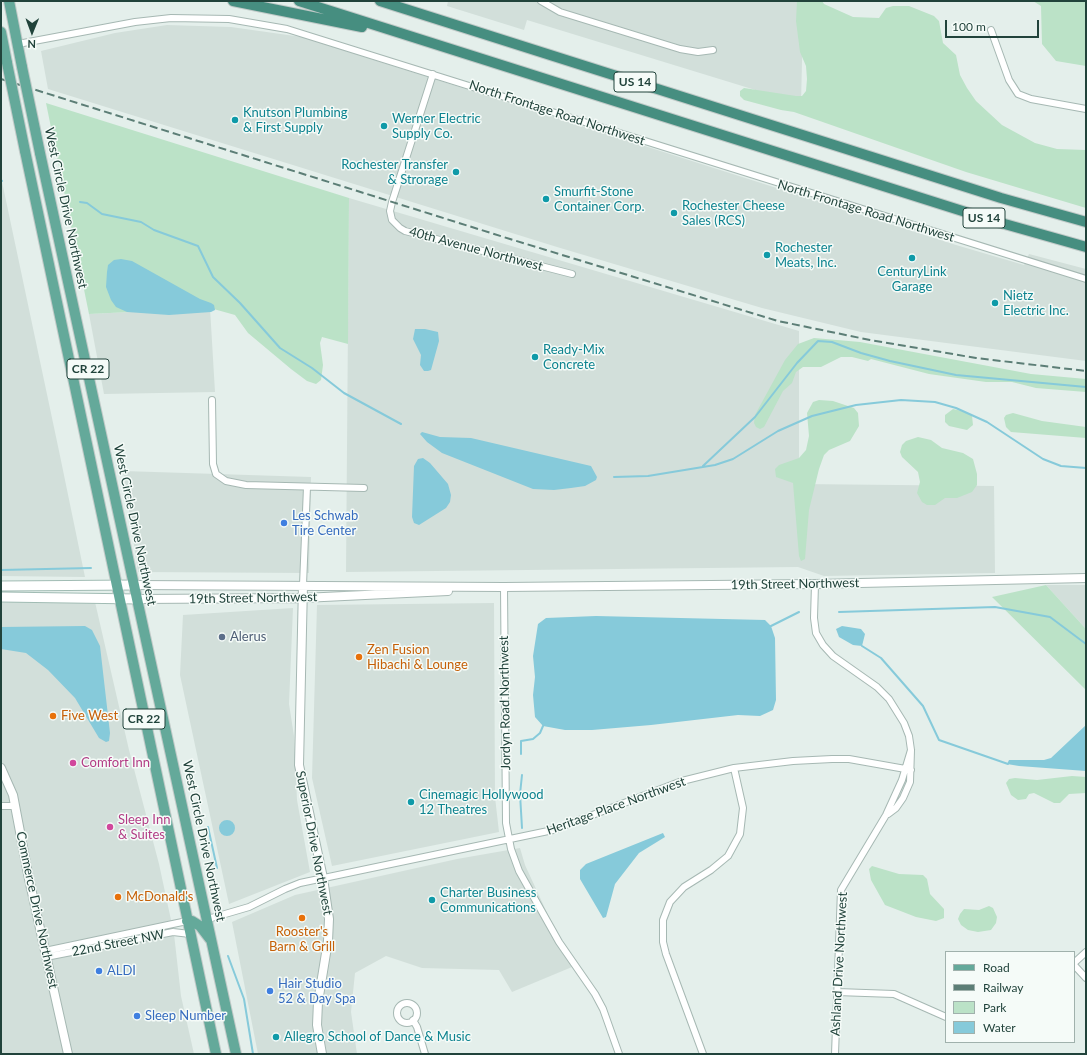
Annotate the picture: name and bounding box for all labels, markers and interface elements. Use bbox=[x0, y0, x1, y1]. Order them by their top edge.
north arrow bbox=[12, 12, 52, 52]
scale bar bbox=[947, 12, 1041, 38]
text: 100 m bbox=[952, 19, 986, 34]
text: N bbox=[27, 38, 36, 51]
road number: US 14 bbox=[614, 72, 656, 92]
street label: North Frontage Road Northwest bbox=[467, 77, 647, 149]
place label: Knutson Plumbing & First Supply bbox=[243, 105, 348, 136]
place label: Werner Electric Supply Co. bbox=[392, 111, 481, 142]
marker: Knutson Plumbing & First Supply bbox=[230, 115, 240, 125]
marker: Werner Electric Supply Co. bbox=[379, 121, 389, 131]
street label: West Circle Drive Northwest bbox=[41, 126, 91, 290]
place label: Rochester Transfer & Strorage bbox=[341, 157, 448, 188]
marker: Rochester Transfer & Strorage bbox=[451, 167, 461, 177]
street label: North Frontage Road Northwest bbox=[776, 177, 956, 245]
place label: Smurfit-Stone Container Corp. bbox=[554, 184, 645, 215]
marker: Smurfit-Stone Container Corp. bbox=[541, 194, 551, 204]
place label: Rochester Cheese Sales (RCS) bbox=[682, 198, 785, 229]
marker: Rochester Cheese Sales (RCS) bbox=[669, 208, 679, 218]
road number: US 14 bbox=[963, 208, 1005, 228]
street label: 40th Avenue Northwest bbox=[407, 224, 545, 274]
place label: Rochester Meats, Inc. bbox=[775, 240, 837, 271]
marker: Rochester Meats, Inc. bbox=[762, 250, 772, 260]
marker: CenturyLink Garage bbox=[907, 253, 917, 263]
place label: CenturyLink Garage bbox=[877, 264, 947, 295]
place label: Nietz Electric Inc. bbox=[1003, 288, 1069, 319]
marker: Nietz Electric Inc. bbox=[990, 298, 1000, 308]
place label: Ready-Mix Concrete bbox=[543, 342, 604, 373]
marker: Ready-Mix Concrete bbox=[530, 352, 540, 362]
road number: CR 22 bbox=[67, 359, 109, 379]
street label: West Circle Drive Northwest bbox=[110, 443, 160, 607]
place label: Les Schwab Tire Center bbox=[292, 508, 358, 539]
marker: Les Schwab Tire Center bbox=[279, 518, 289, 528]
street label: 19th Street Northwest bbox=[730, 575, 860, 593]
street label: 19th Street Northwest bbox=[188, 589, 318, 607]
place label: Alerus bbox=[230, 629, 266, 645]
marker: Alerus bbox=[217, 632, 227, 642]
street label: Jordyn Road Northwest bbox=[496, 635, 514, 771]
place label: Zen Fusion Hibachi & Lounge bbox=[367, 642, 468, 673]
marker: Zen Fusion Hibachi & Lounge bbox=[354, 652, 364, 662]
place label: Five West bbox=[61, 708, 118, 724]
road number: CR 22 bbox=[123, 709, 165, 729]
marker: Five West bbox=[48, 711, 58, 721]
place label: Comfort Inn bbox=[81, 755, 150, 771]
marker: Comfort Inn bbox=[68, 758, 78, 768]
street label: West Circle Drive Northwest bbox=[179, 759, 229, 923]
street label: Superior Drive Northwest bbox=[292, 769, 336, 917]
street label: Heritage Place Northwest bbox=[544, 774, 688, 838]
place label: Cinemagic Hollywood 12 Theatres bbox=[419, 787, 544, 818]
marker: Cinemagic Hollywood 12 Theatres bbox=[406, 797, 416, 807]
place label: Sleep Inn & Suites bbox=[118, 812, 170, 843]
marker: Sleep Inn & Suites bbox=[105, 822, 115, 832]
street label: Commerce Drive Northwest bbox=[13, 830, 61, 990]
place label: Charter Business Communications bbox=[440, 885, 536, 916]
place label: McDonald's bbox=[126, 889, 193, 905]
marker: McDonald's bbox=[113, 892, 123, 902]
street label: Ashland Drive Northwest bbox=[827, 892, 851, 1036]
marker: Charter Business Communications bbox=[427, 895, 437, 905]
marker: Rooster's Barn & Grill bbox=[297, 913, 307, 923]
place label: Rooster's Barn & Grill bbox=[269, 924, 335, 955]
street label: 22nd Street NW bbox=[70, 926, 166, 960]
legend bbox=[945, 951, 1075, 1043]
text: Road bbox=[983, 960, 1010, 975]
place label: ALDI bbox=[107, 963, 136, 979]
marker: ALDI bbox=[94, 966, 104, 976]
place label: Hair Studio 52 & Day Spa bbox=[278, 976, 356, 1007]
text: Railway bbox=[983, 980, 1023, 995]
marker: Hair Studio 52 & Day Spa bbox=[265, 986, 275, 996]
text: Park bbox=[983, 1000, 1006, 1015]
place label: Sleep Number bbox=[145, 1008, 226, 1024]
marker: Sleep Number bbox=[132, 1011, 142, 1021]
text: Water bbox=[983, 1020, 1016, 1035]
place label: Allegro School of Dance & Music bbox=[284, 1029, 471, 1045]
marker: Allegro School of Dance & Music bbox=[271, 1032, 281, 1042]

